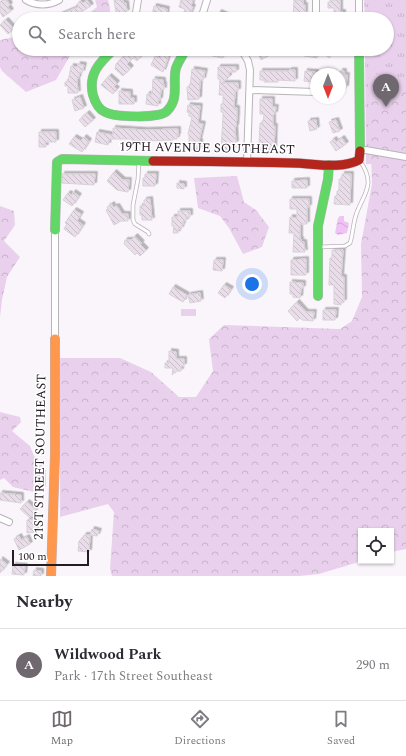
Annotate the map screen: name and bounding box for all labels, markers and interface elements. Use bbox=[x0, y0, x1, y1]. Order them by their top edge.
search box bbox=[12, 12, 394, 56]
icon: search bbox=[26, 23, 48, 45]
text: Search here bbox=[58, 23, 136, 46]
north arrow bbox=[310, 68, 346, 104]
pin: A bbox=[373, 74, 399, 107]
street label: 19TH AVENUE SOUTHEAST bbox=[119, 136, 295, 160]
your location bbox=[242, 274, 262, 294]
street label: 21ST STREET SOUTHEAST bbox=[29, 374, 51, 540]
map controls bbox=[358, 528, 394, 564]
button: locate bbox=[358, 528, 394, 564]
scale bar bbox=[12, 548, 89, 567]
text: 100 m bbox=[18, 548, 47, 565]
text: Nearby bbox=[16, 589, 72, 615]
text: Wildwood Park bbox=[54, 643, 162, 666]
text: A bbox=[24, 655, 34, 675]
text: 290 m bbox=[356, 655, 390, 675]
text: Park · 17th Street Southeast bbox=[54, 666, 213, 686]
tab: Map bbox=[51, 708, 73, 749]
tab: Directions bbox=[174, 708, 226, 749]
tab: Saved bbox=[327, 708, 355, 749]

